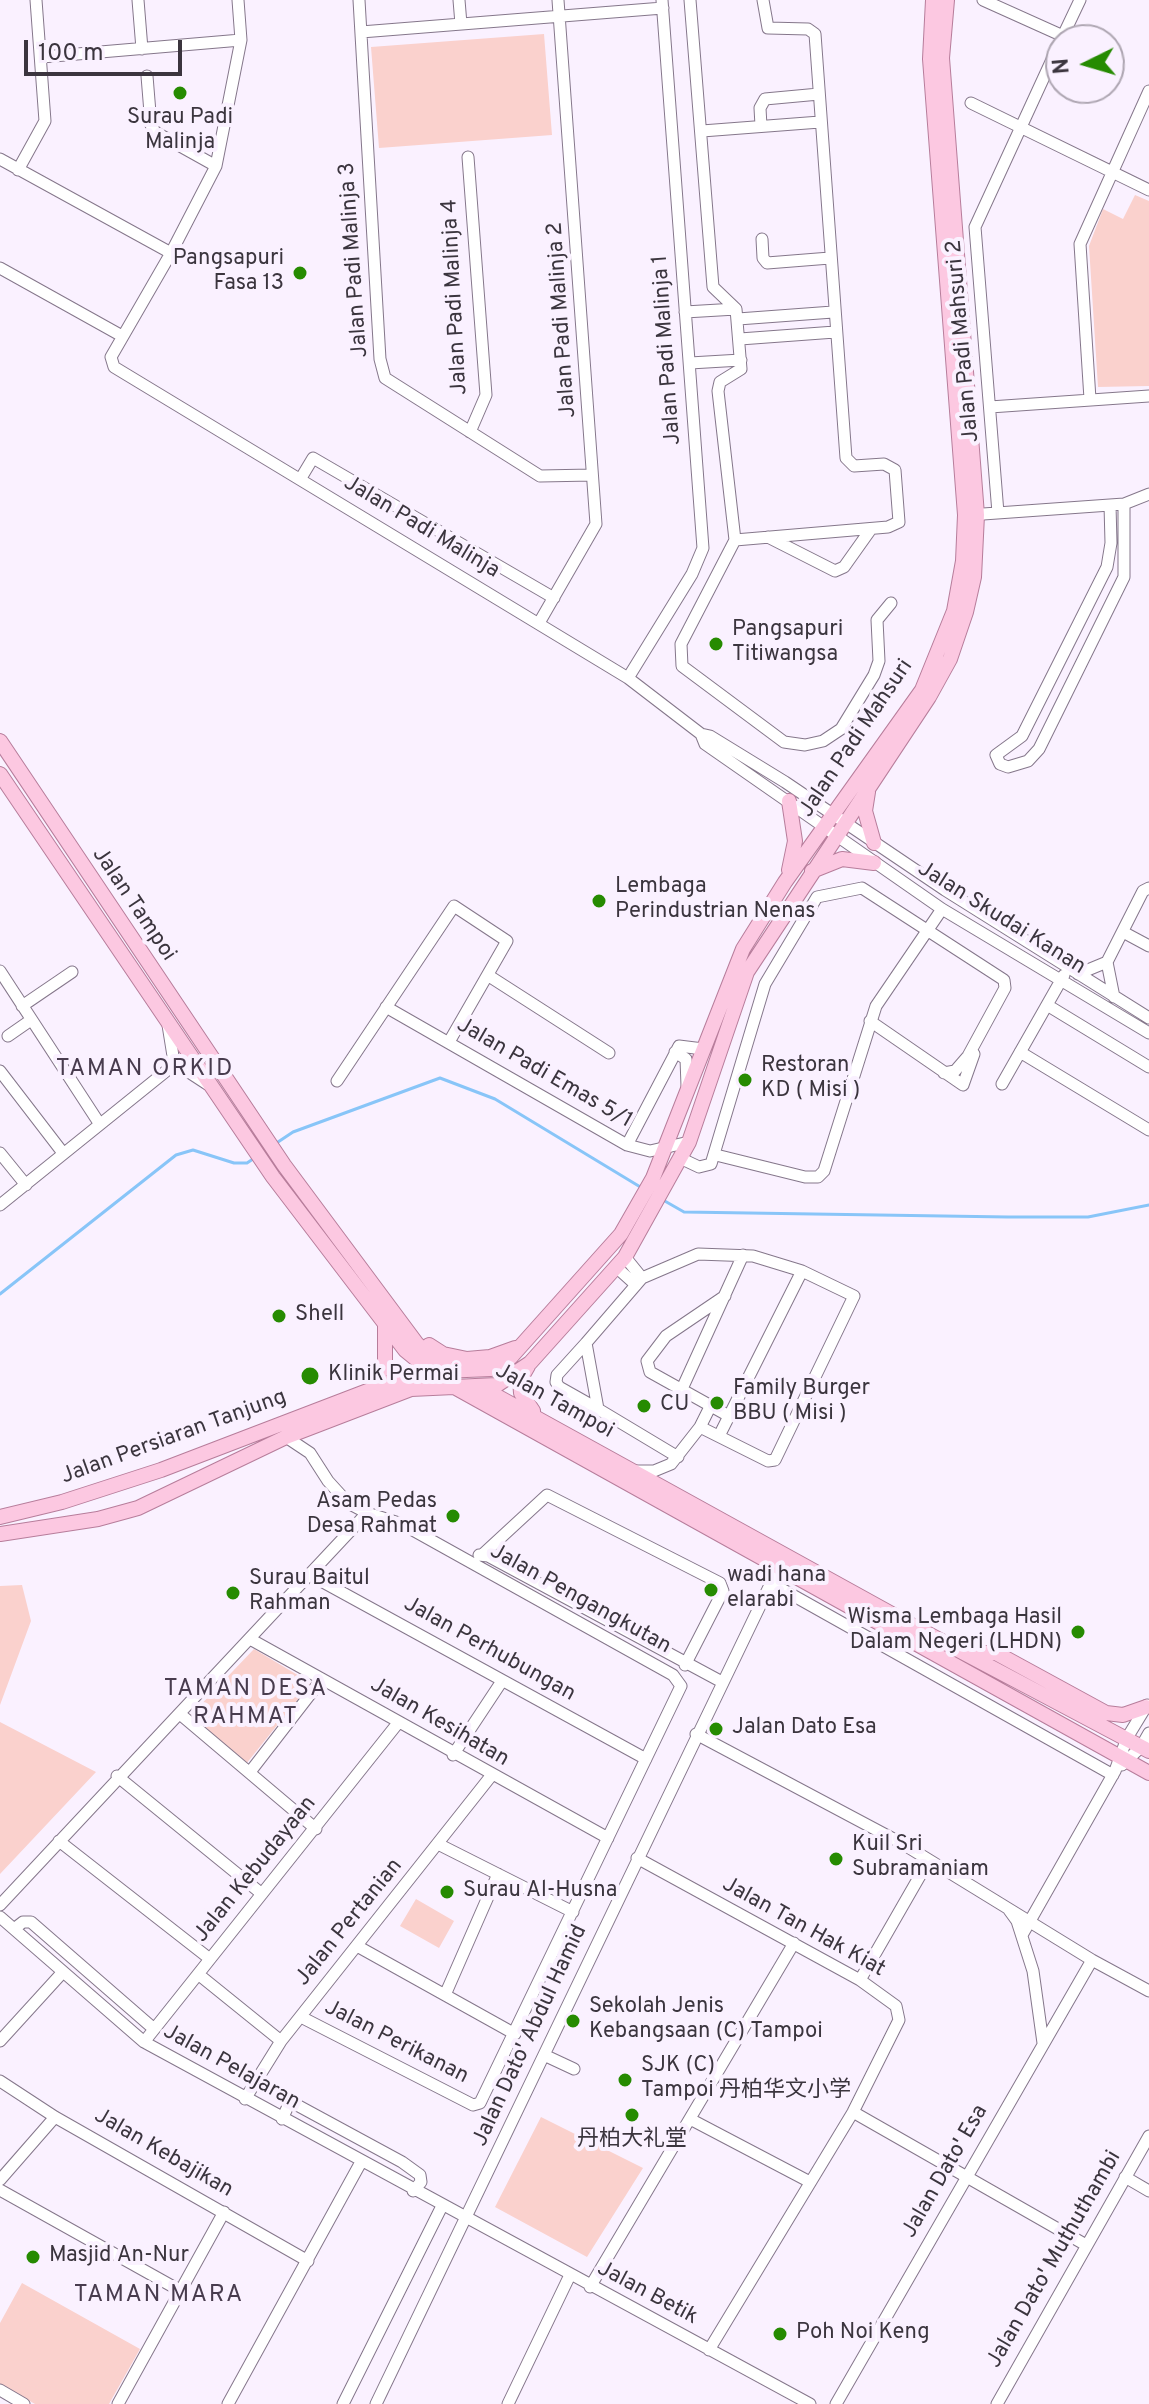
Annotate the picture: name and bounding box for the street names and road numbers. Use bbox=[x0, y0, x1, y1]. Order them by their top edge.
street label: Jalan Padi Malinja 3 bbox=[335, 161, 375, 359]
street label: Jalan Padi Malinja 4 bbox=[438, 198, 474, 396]
street label: Jalan Padi Malinja 2 bbox=[543, 221, 583, 419]
street label: Jalan Padi Mahsuri 2 bbox=[942, 238, 986, 444]
street label: Jalan Padi Malinja 1 bbox=[648, 254, 688, 446]
street label: Jalan Padi Malinja bbox=[338, 471, 504, 585]
street label: Jalan Padi Mahsuri bbox=[794, 655, 920, 823]
street label: Jalan Tampoi bbox=[85, 843, 181, 967]
street label: Jalan Skudai Kanan bbox=[912, 857, 1090, 981]
street label: Jalan Padi Emas 5/1 bbox=[451, 1013, 637, 1135]
street label: Jalan Tampoi bbox=[490, 1359, 618, 1445]
street label: Jalan Persiaran Tanjung bbox=[58, 1385, 290, 1491]
street label: Jalan Pengangkutan bbox=[485, 1539, 675, 1661]
street label: Jalan Perhubungan bbox=[398, 1592, 580, 1708]
street label: Jalan Kesihatan bbox=[365, 1672, 513, 1774]
street label: Jalan Kebudayaan bbox=[189, 1792, 323, 1948]
street label: Jalan Pertanian bbox=[291, 1854, 409, 1992]
street label: Jalan Tan Hak Kiat bbox=[717, 1872, 889, 1984]
street label: Jalan Dato' Abdul Hamid bbox=[468, 1921, 594, 2151]
street label: Jalan Perikanan bbox=[319, 1995, 473, 2091]
street label: Jalan Pelajaran bbox=[158, 2020, 304, 2116]
street label: Jalan Dato' Esa bbox=[897, 2101, 995, 2243]
street label: Jalan Kebajikan bbox=[89, 2104, 237, 2204]
street label: Jalan Dato' Muthuthambi bbox=[982, 2147, 1128, 2373]
street label: Jalan Betik bbox=[592, 2256, 702, 2332]

